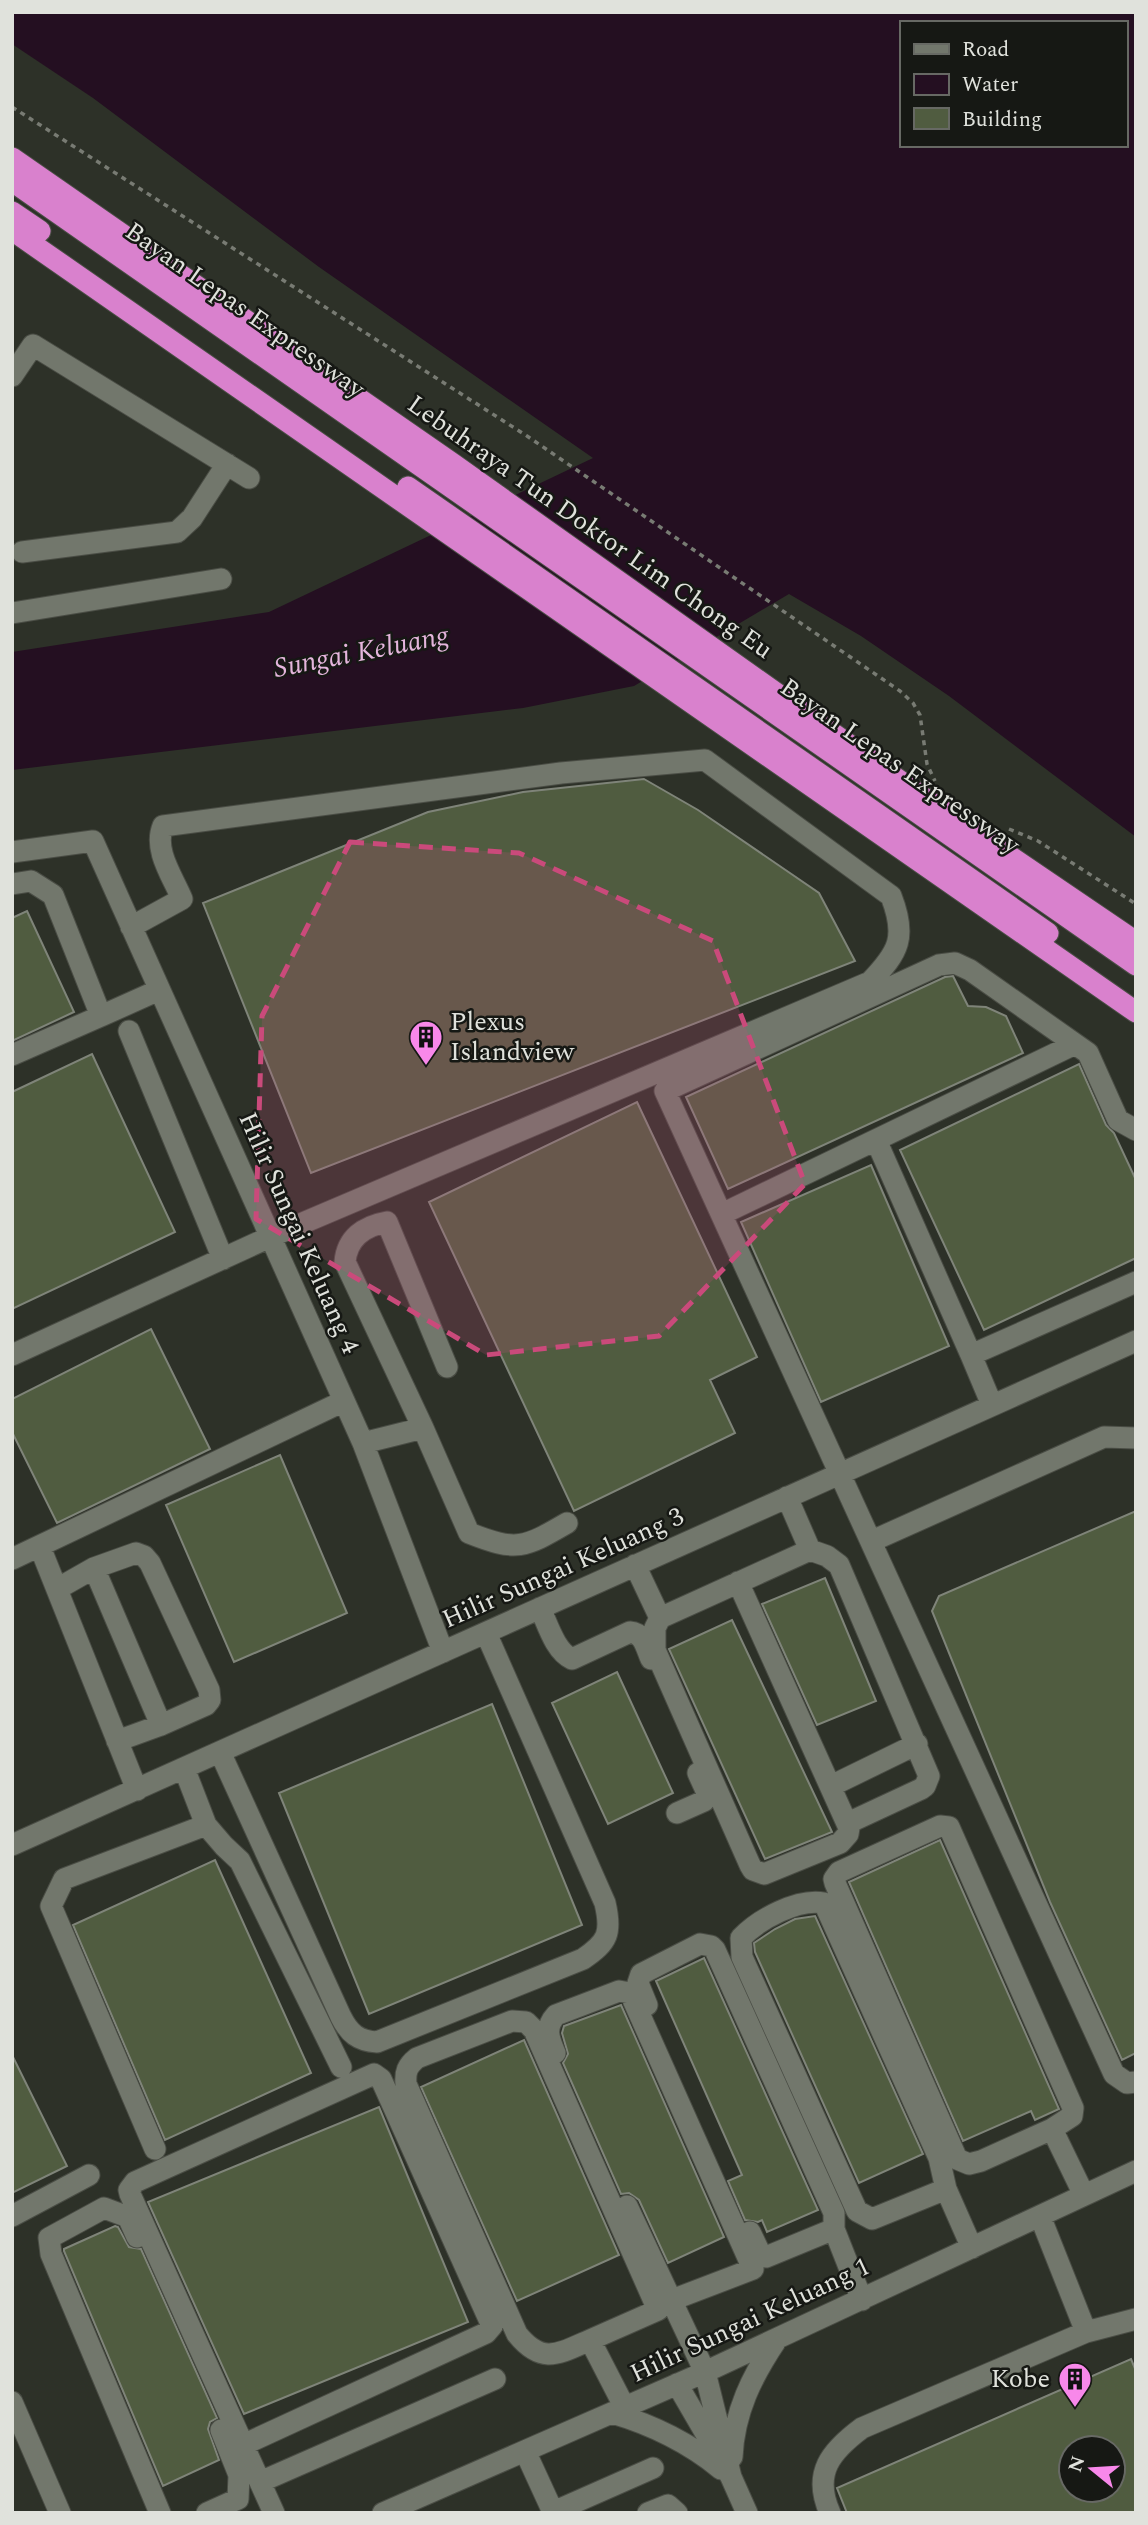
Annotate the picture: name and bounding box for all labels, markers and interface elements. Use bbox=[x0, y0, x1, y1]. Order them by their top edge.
legend bbox=[900, 21, 1127, 147]
text: Road bbox=[962, 34, 1009, 66]
text: Water bbox=[962, 69, 1018, 101]
text: Building bbox=[962, 104, 1042, 136]
street label: Bayan Lepas Expressway bbox=[117, 212, 375, 409]
street label: Lebuhraya Tun Doktor Lim Chong Eu bbox=[399, 385, 781, 669]
water label: Sungai Keluang bbox=[270, 614, 454, 690]
street label: Bayan Lepas Expressway bbox=[772, 668, 1030, 865]
place label: Plexus Islandview bbox=[450, 1002, 576, 1072]
building icon: Plexus Islandview bbox=[407, 1018, 445, 1067]
street label: Hilir Sungai Keluang 4 bbox=[228, 1106, 370, 1360]
street label: Hilir Sungai Keluang 3 bbox=[436, 1497, 690, 1639]
street label: Hilir Sungai Keluang 1 bbox=[623, 2247, 877, 2393]
place label: Kobe bbox=[991, 2359, 1050, 2399]
building icon: Kobe bbox=[1056, 2360, 1094, 2409]
north arrow bbox=[1057, 2434, 1127, 2504]
text: N bbox=[1061, 2452, 1093, 2476]

